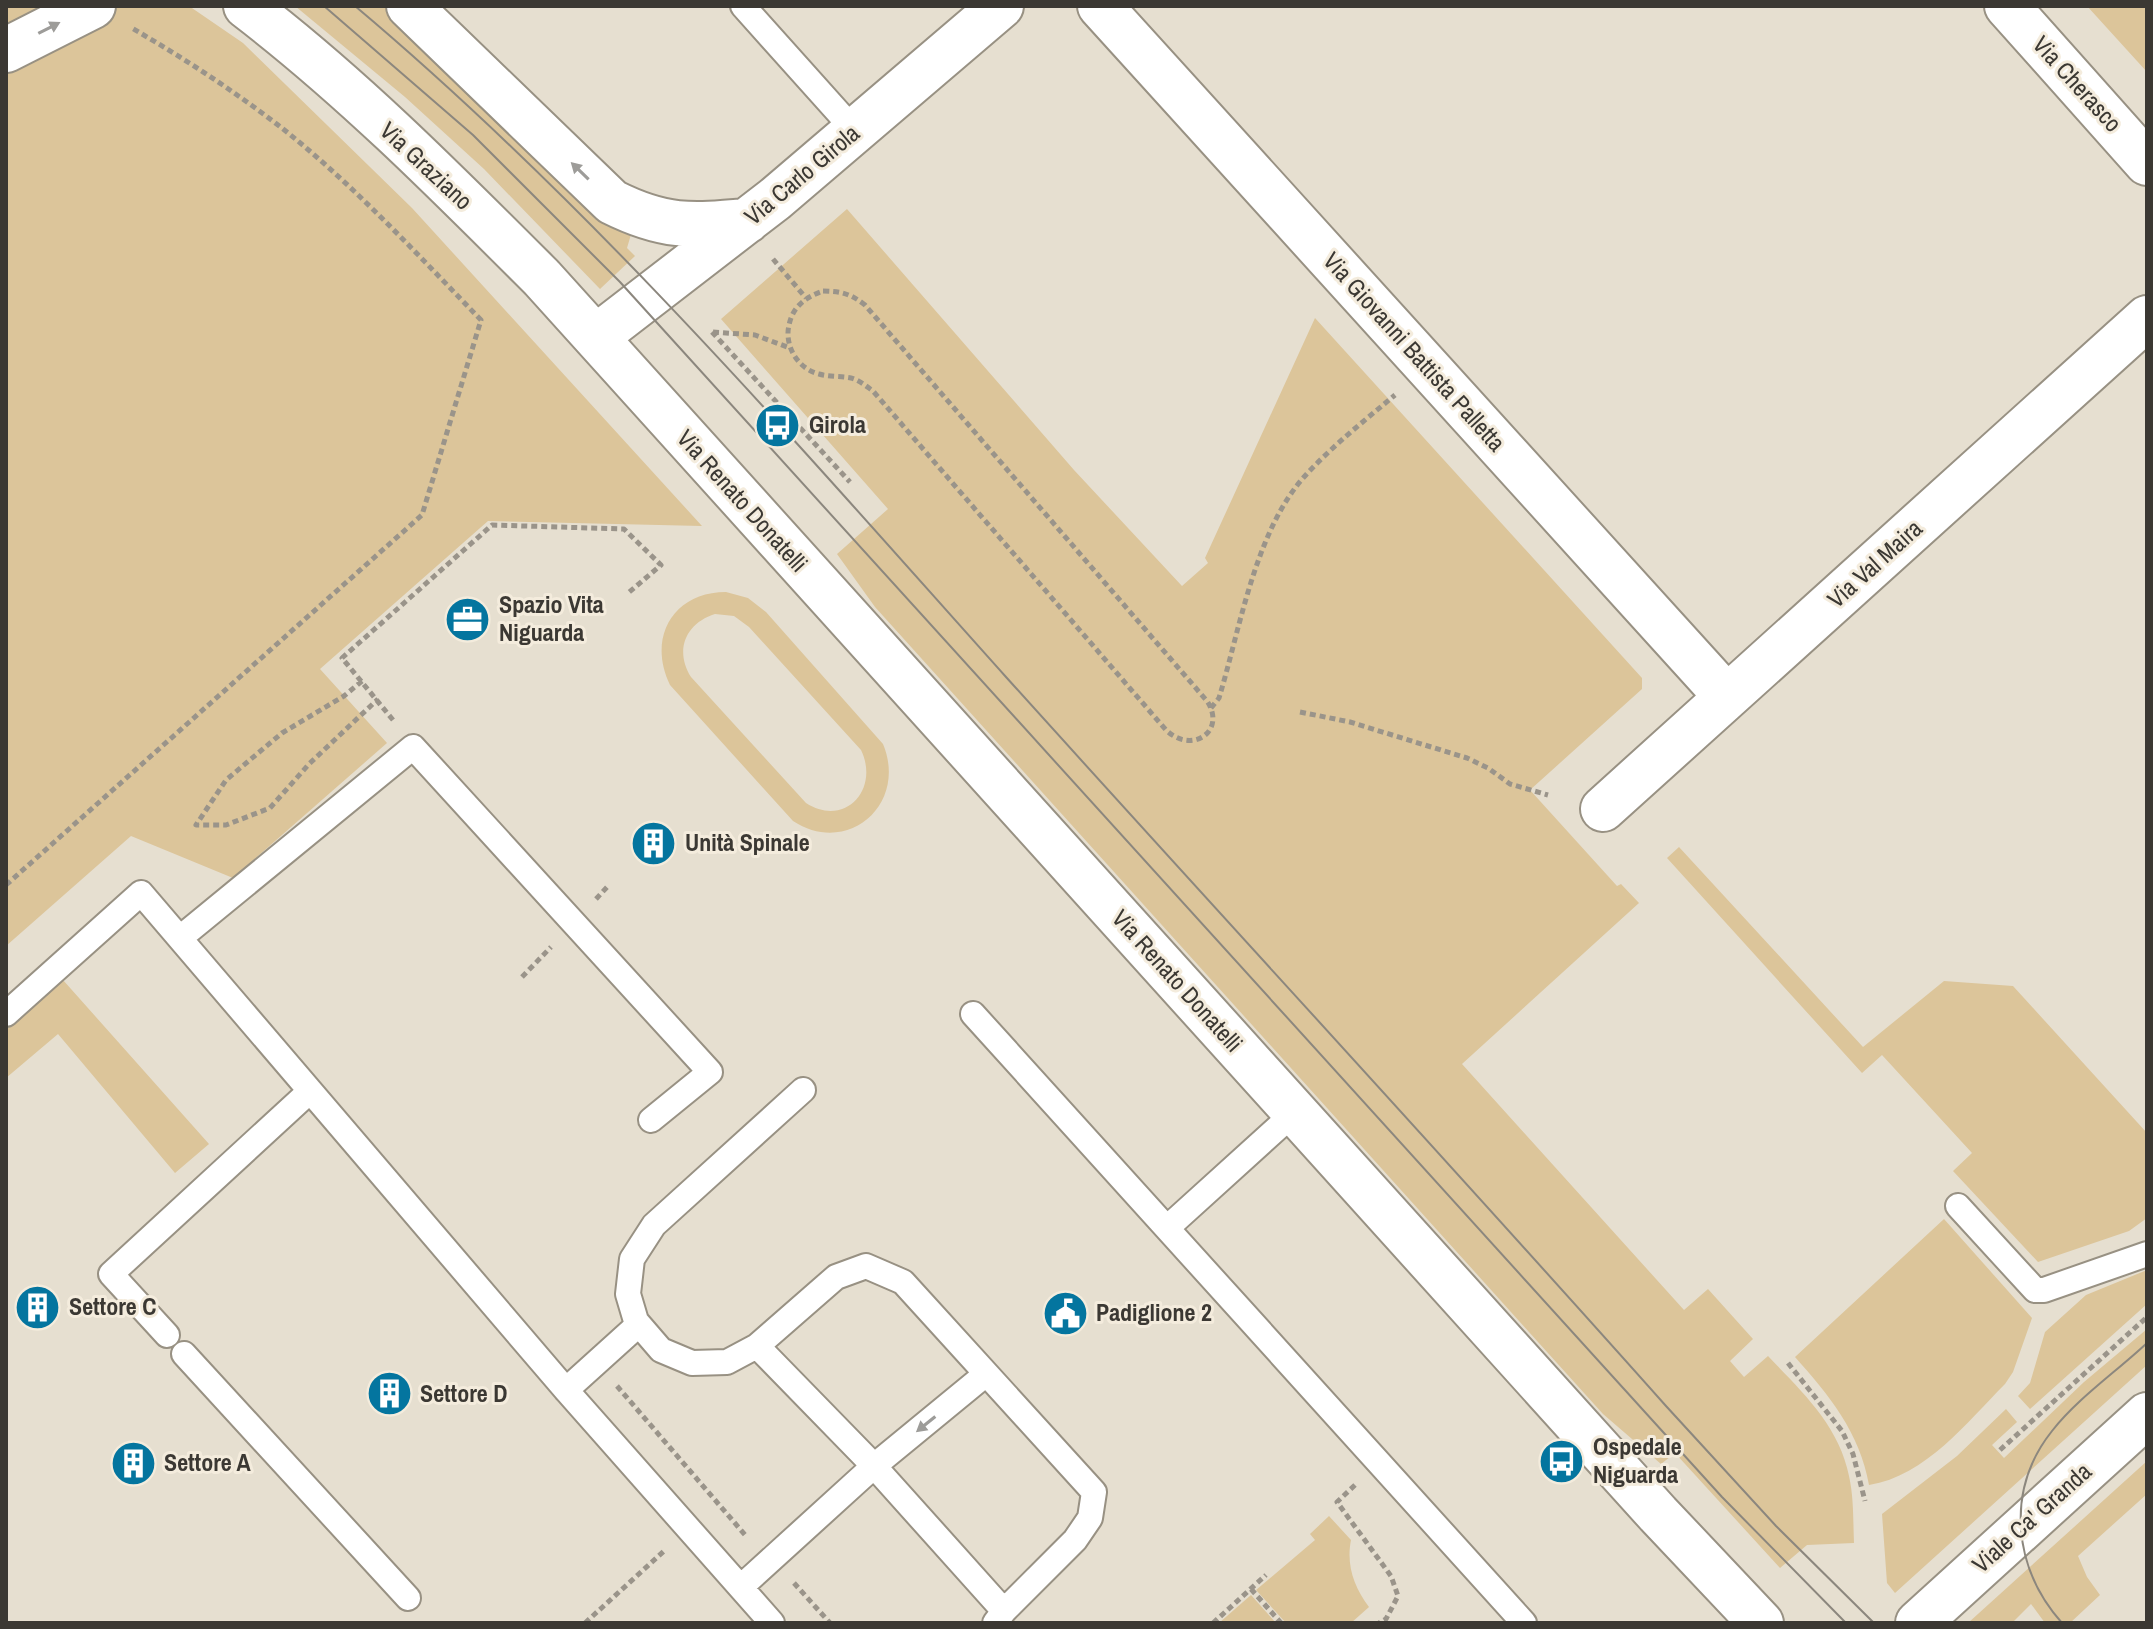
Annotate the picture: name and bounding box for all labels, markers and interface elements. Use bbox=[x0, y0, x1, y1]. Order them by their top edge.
one-way arrow bbox=[38, 21, 61, 35]
street label: Via Cherasco bbox=[2026, 28, 2129, 138]
street label: Via Graziano bbox=[373, 114, 480, 216]
street label: Via Carlo Girola bbox=[737, 117, 866, 232]
one-way arrow bbox=[571, 162, 590, 180]
street label: Via Giovanni Battista Palletta bbox=[1317, 245, 1513, 458]
bus stop icon: Girola bbox=[754, 401, 802, 449]
place label: Girola bbox=[809, 408, 866, 440]
street label: Via Renato Donatelli bbox=[670, 422, 815, 578]
street label: Via Val Maira bbox=[1820, 512, 1929, 614]
place label: Spazio Vita Niguarda bbox=[499, 588, 604, 648]
office icon: Spazio Vita Niguarda bbox=[444, 595, 492, 643]
building icon: Unità Spinale bbox=[630, 819, 678, 867]
place label: Unità Spinale bbox=[685, 826, 810, 858]
street label: Via Renato Donatelli bbox=[1105, 902, 1250, 1058]
building icon: Settore C bbox=[14, 1283, 62, 1331]
public building icon: Padiglione 2 bbox=[1041, 1289, 1089, 1337]
place label: Settore C bbox=[69, 1290, 156, 1322]
place label: Padiglione 2 bbox=[1096, 1296, 1212, 1328]
building icon: Settore D bbox=[365, 1370, 413, 1418]
place label: Settore D bbox=[420, 1377, 507, 1409]
one-way arrow bbox=[915, 1415, 936, 1432]
place label: Ospedale Niguarda bbox=[1593, 1430, 1682, 1490]
bus stop icon: Ospedale Niguarda bbox=[1538, 1437, 1586, 1485]
building icon: Settore A bbox=[109, 1439, 157, 1487]
place label: Settore A bbox=[164, 1446, 252, 1478]
street label: Viale Ca' Granda bbox=[1965, 1455, 2098, 1579]

